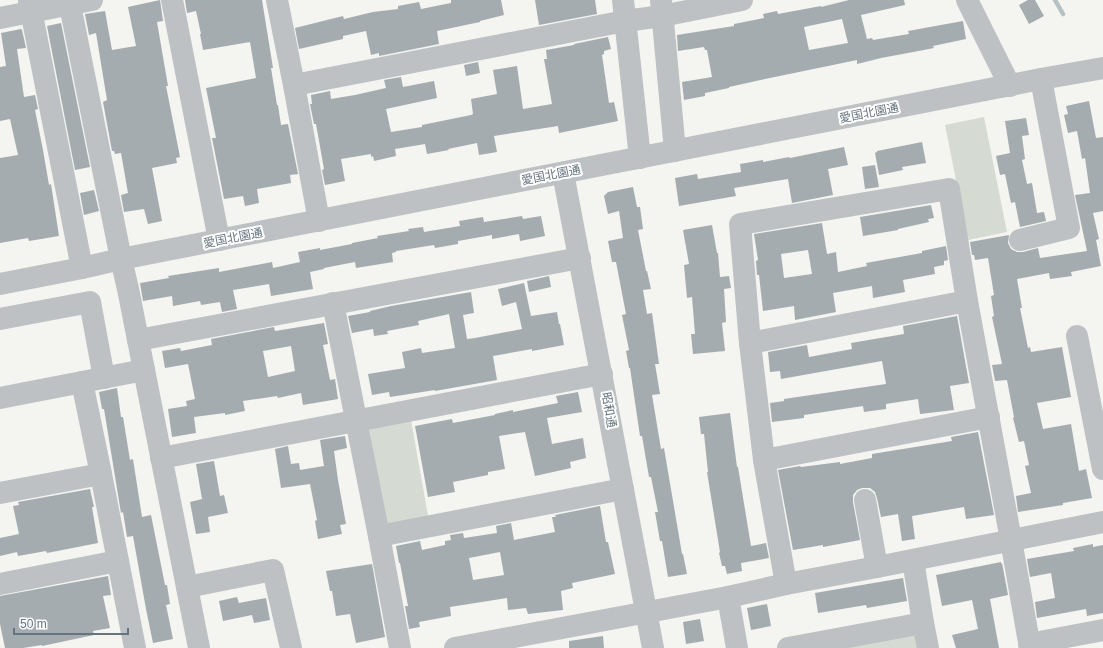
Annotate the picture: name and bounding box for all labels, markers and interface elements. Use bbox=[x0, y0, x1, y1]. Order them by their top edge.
street label: 愛国北園通 bbox=[838, 100, 900, 126]
street label: 愛国北園通 bbox=[520, 162, 582, 188]
street label: 愛国北園通 bbox=[202, 225, 264, 251]
street label: 昭和通 bbox=[599, 391, 619, 429]
scale bar bbox=[14, 610, 128, 636]
text: 50 m bbox=[20, 617, 47, 631]

